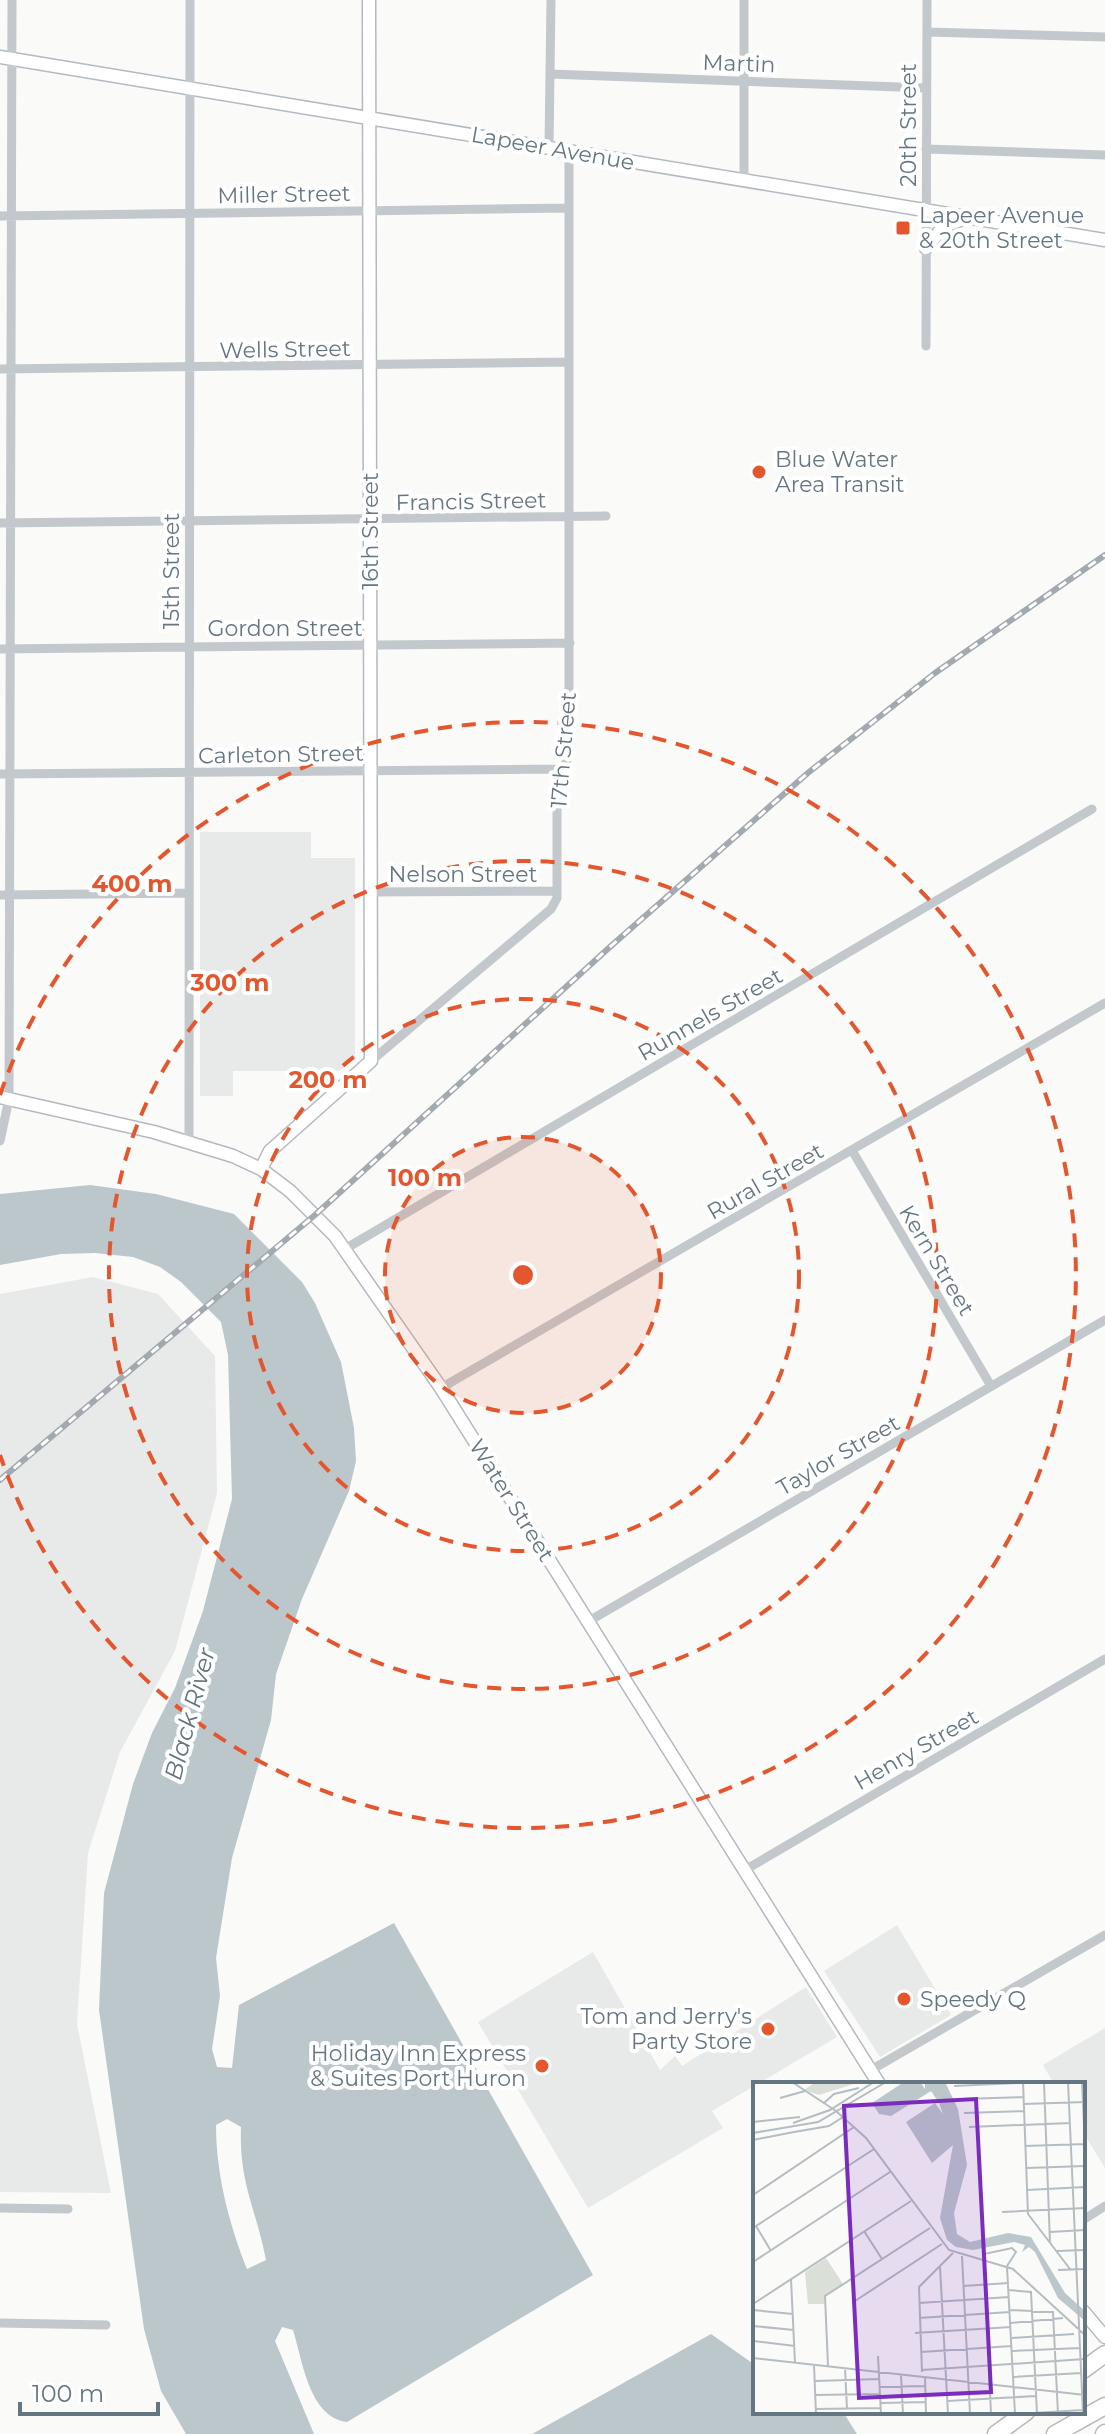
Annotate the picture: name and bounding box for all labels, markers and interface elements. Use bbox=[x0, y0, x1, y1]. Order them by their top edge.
street label: Martin bbox=[702, 49, 776, 78]
street label: 20th Street bbox=[895, 63, 922, 187]
street label: Lapeer Avenue bbox=[469, 121, 637, 176]
street label: Miller Street bbox=[217, 180, 351, 209]
place label: Lapeer Avenue & 20th Street bbox=[919, 202, 1084, 254]
marker: Lapeer Avenue & 20th Street bbox=[894, 219, 912, 237]
street label: Wells Street bbox=[219, 335, 351, 364]
place label: Blue Water Area Transit bbox=[775, 446, 905, 498]
marker: Blue Water Area Transit bbox=[750, 463, 768, 481]
street label: 16th Street bbox=[357, 472, 384, 590]
street label: Francis Street bbox=[395, 487, 547, 516]
street label: 15th Street bbox=[158, 513, 185, 629]
street label: Gordon Street bbox=[207, 615, 363, 642]
street label: 17th Street bbox=[545, 691, 582, 809]
street label: Carleton Street bbox=[198, 740, 364, 769]
street label: Nelson Street bbox=[389, 861, 537, 888]
text: 400 m bbox=[91, 869, 173, 898]
street label: Runnels Street bbox=[633, 962, 787, 1067]
text: 300 m bbox=[190, 968, 269, 997]
text: 200 m bbox=[289, 1065, 367, 1094]
street label: Rural Street bbox=[702, 1137, 828, 1226]
text: 100 m bbox=[388, 1163, 462, 1192]
street label: Kern Street bbox=[893, 1200, 980, 1320]
centre of rings bbox=[509, 1261, 537, 1289]
street label: Taylor Street bbox=[772, 1409, 904, 1501]
street label: Water Street bbox=[463, 1434, 560, 1566]
water label: Black River bbox=[158, 1643, 221, 1783]
street label: Henry Street bbox=[849, 1703, 983, 1796]
place label: Speedy Q bbox=[920, 1986, 1027, 2013]
marker: Speedy Q bbox=[895, 1990, 913, 2008]
place label: Tom and Jerry's Party Store bbox=[580, 2003, 752, 2055]
marker: Tom and Jerry's Party Store bbox=[759, 2020, 777, 2038]
place label: Holiday Inn Express & Suites Port Huron bbox=[310, 2040, 526, 2092]
marker: Holiday Inn Express & Suites Port Huron bbox=[533, 2057, 551, 2075]
inset map bbox=[753, 2082, 1085, 2414]
scale bar bbox=[20, 2366, 158, 2416]
text: 100 m bbox=[32, 2379, 104, 2408]

